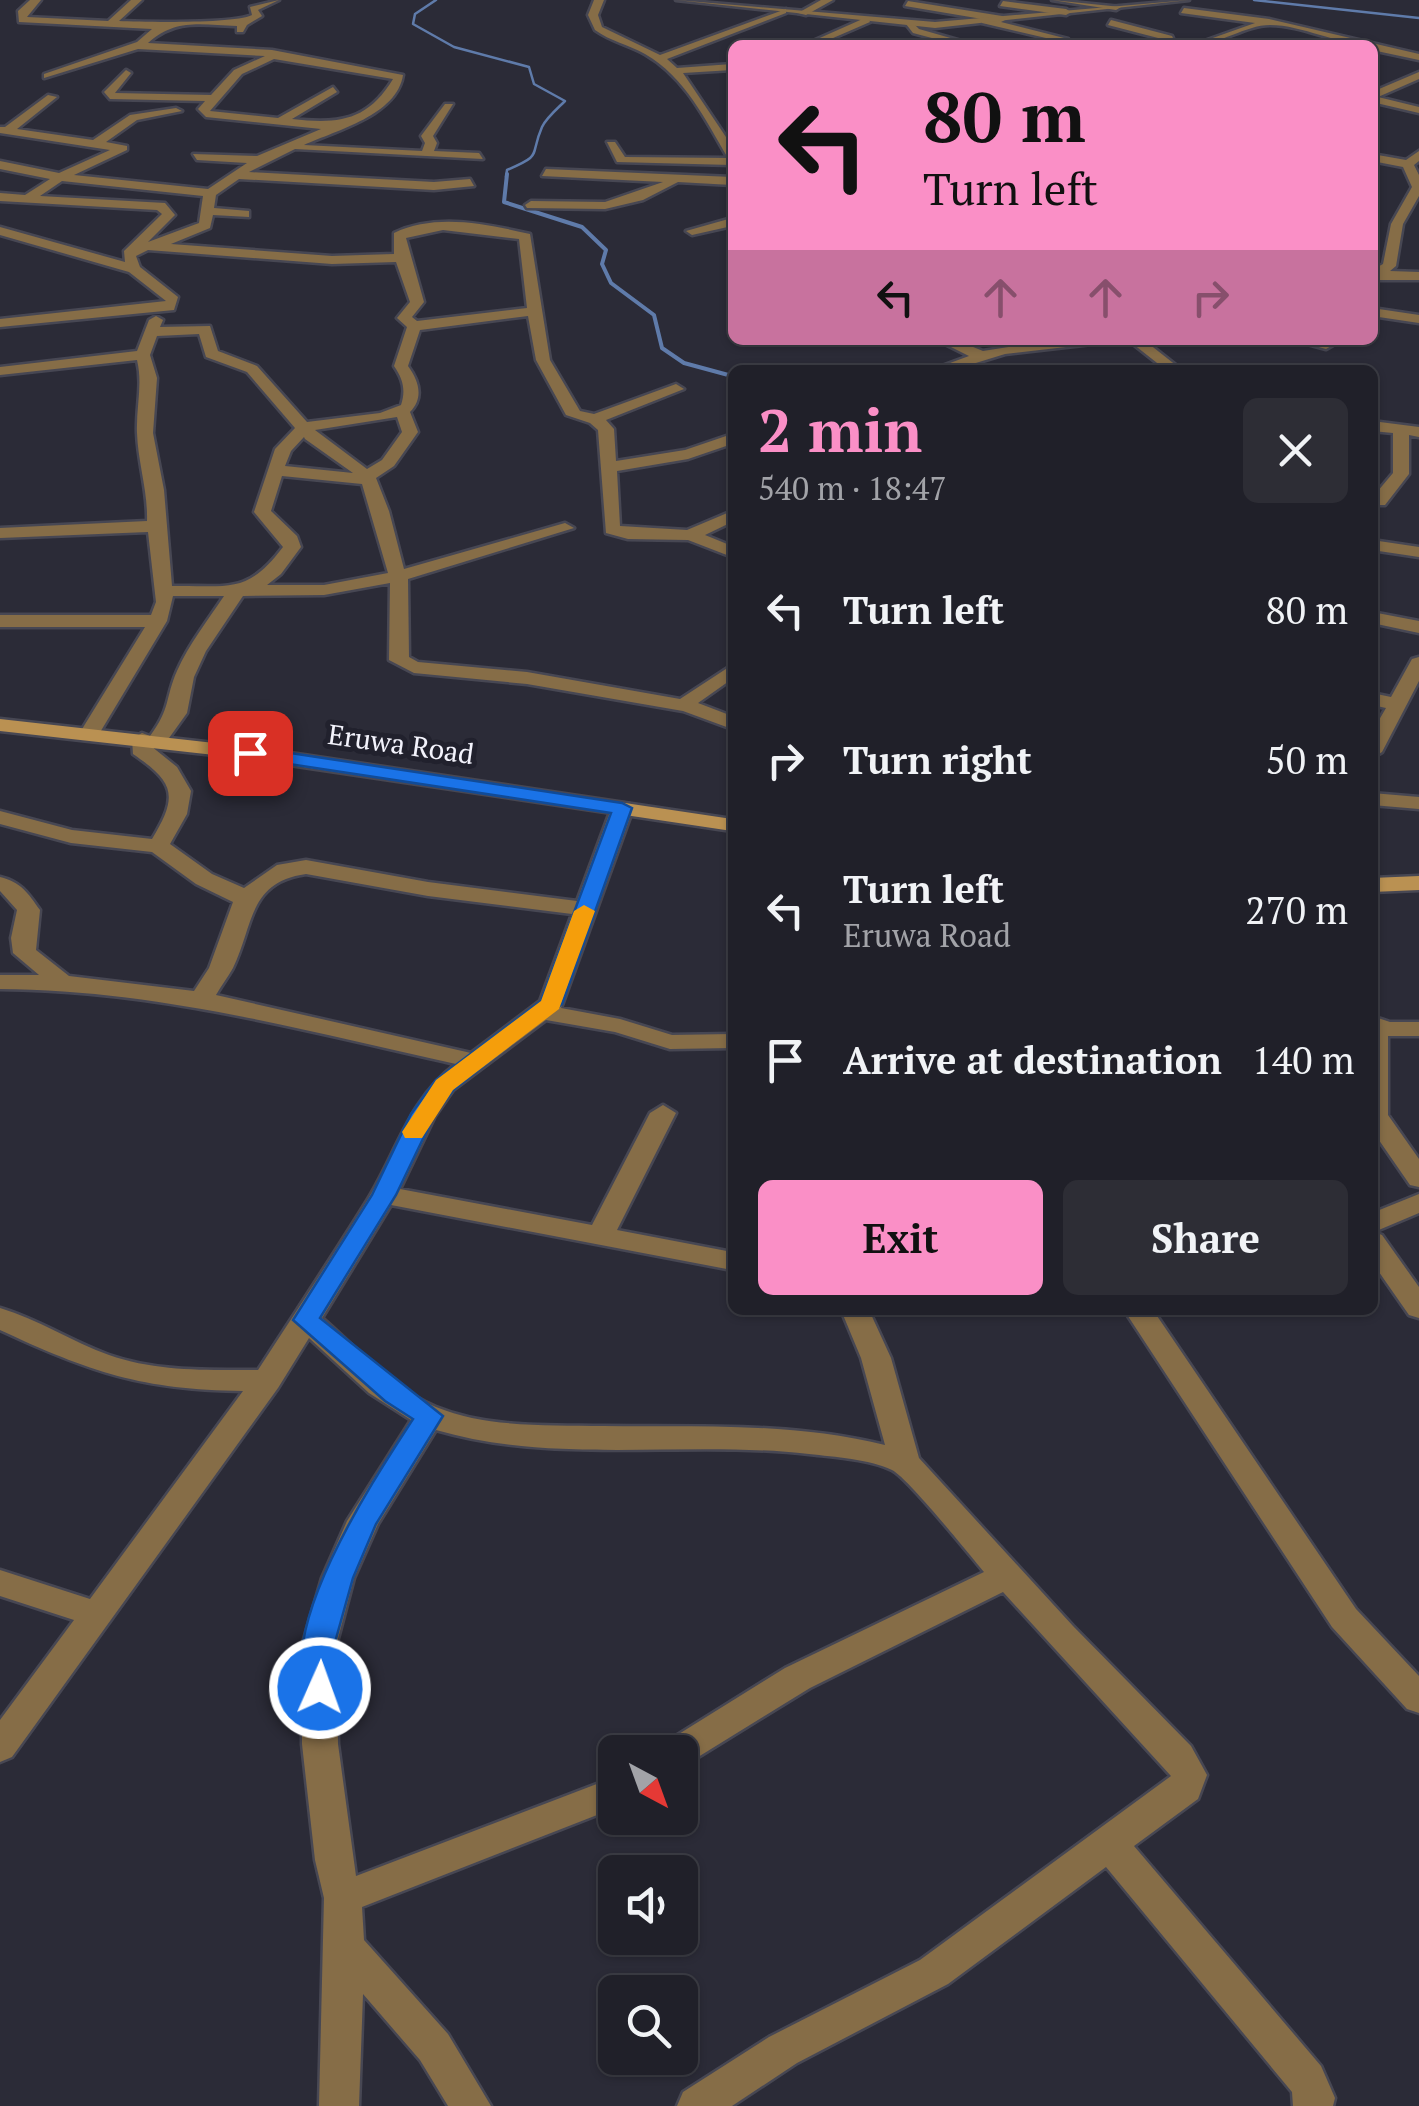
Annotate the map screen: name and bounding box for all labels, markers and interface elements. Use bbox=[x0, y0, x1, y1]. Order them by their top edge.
text: 80 m bbox=[923, 69, 1086, 162]
icon: left bbox=[758, 80, 888, 210]
text: Turn left bbox=[923, 158, 1098, 218]
icon: left bbox=[868, 270, 923, 325]
icon: ahead bbox=[973, 270, 1028, 325]
icon: ahead bbox=[1078, 270, 1133, 325]
icon: right bbox=[1183, 270, 1238, 325]
text: 2 min bbox=[758, 390, 922, 469]
button: close bbox=[1243, 398, 1348, 503]
text: 540 m · 18:47 bbox=[758, 467, 946, 509]
icon: left bbox=[758, 583, 813, 638]
text: Turn left bbox=[843, 585, 1004, 635]
text: 80 m bbox=[1265, 585, 1348, 635]
pin bbox=[208, 711, 293, 796]
street label: Eruwa Road bbox=[326, 715, 476, 772]
icon: arrive bbox=[223, 726, 278, 781]
icon: right bbox=[758, 733, 813, 788]
text: Turn right bbox=[843, 735, 1032, 785]
text: 50 m bbox=[1265, 735, 1348, 785]
text: Turn left bbox=[843, 864, 1004, 914]
icon: left bbox=[758, 883, 813, 938]
text: 270 m bbox=[1245, 885, 1348, 935]
text: Eruwa Road bbox=[843, 914, 1011, 956]
icon: arrive bbox=[758, 1033, 813, 1088]
text: Arrive at destination bbox=[843, 1035, 1222, 1085]
text: 140 m bbox=[1252, 1035, 1355, 1085]
button: Exit bbox=[758, 1180, 1043, 1295]
button: Share bbox=[1063, 1180, 1348, 1295]
position arrow bbox=[268, 1636, 372, 1740]
north arrow bbox=[598, 1735, 698, 1835]
map controls bbox=[598, 1735, 698, 2075]
button: sound bbox=[598, 1855, 698, 1955]
button: search bbox=[598, 1975, 698, 2075]

